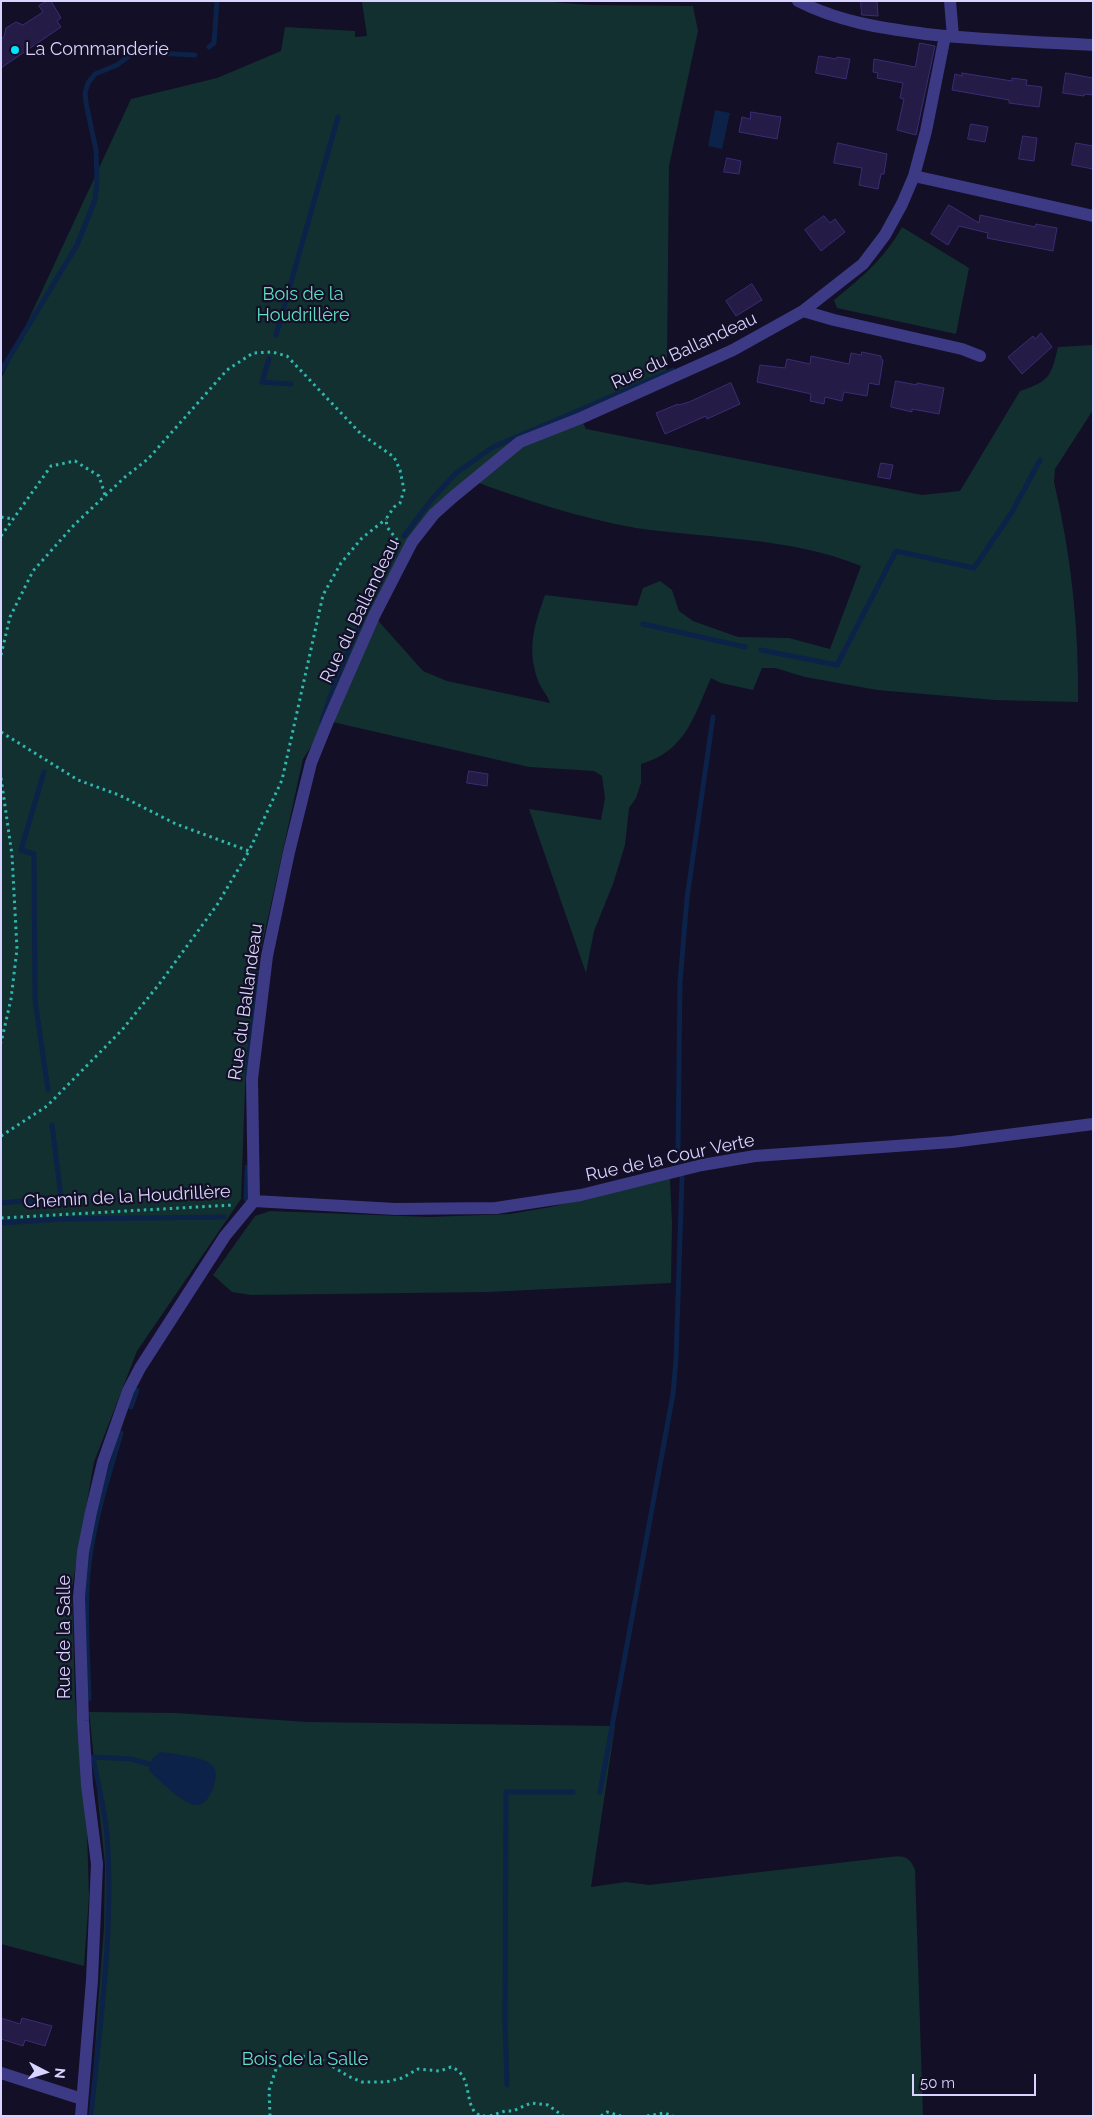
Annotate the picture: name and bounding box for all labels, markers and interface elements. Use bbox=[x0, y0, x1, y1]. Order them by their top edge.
place label: La Commanderie bbox=[25, 39, 169, 61]
marker: La Commanderie bbox=[9, 44, 21, 56]
park label: Bois de la Houdrillère bbox=[257, 284, 349, 326]
street label: Rue du Ballandeau bbox=[608, 308, 760, 394]
street label: Rue du Ballandeau bbox=[316, 535, 404, 687]
street label: Rue du Ballandeau bbox=[224, 922, 268, 1082]
street label: Rue de la Cour Verte bbox=[584, 1130, 756, 1186]
street label: Chemin de la Houdrillère bbox=[23, 1181, 231, 1213]
street label: Rue de la Salle bbox=[54, 1575, 76, 1699]
north arrow bbox=[20, 2047, 70, 2097]
park label: Bois de la Salle bbox=[242, 2049, 368, 2071]
scale bar bbox=[914, 2064, 1038, 2096]
text: N bbox=[52, 2067, 68, 2079]
text: 50 m bbox=[920, 2074, 955, 2092]

